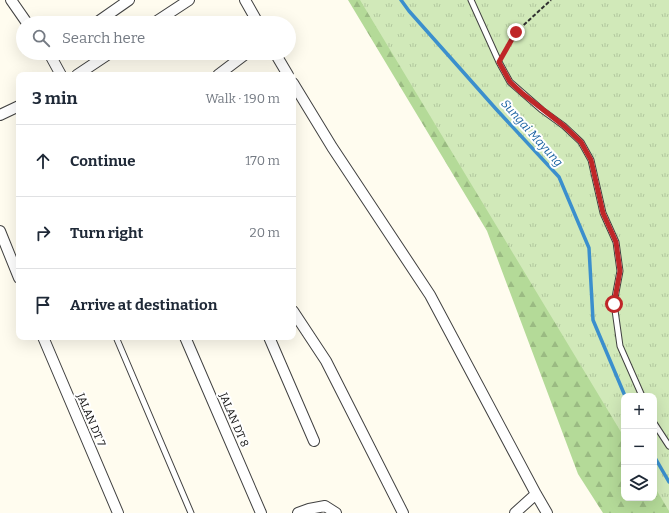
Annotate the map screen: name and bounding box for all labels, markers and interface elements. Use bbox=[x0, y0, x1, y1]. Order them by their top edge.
search box bbox=[16, 16, 296, 60]
route end bbox=[507, 23, 525, 41]
icon: search bbox=[30, 27, 52, 49]
text: Search here bbox=[62, 29, 145, 47]
text: 3 min bbox=[32, 88, 77, 109]
text: Walk · 190 m bbox=[205, 91, 280, 106]
water label: Sungai Mayung bbox=[498, 97, 566, 169]
icon: ahead bbox=[32, 150, 54, 172]
text: Continue bbox=[70, 152, 136, 170]
text: 170 m bbox=[245, 153, 280, 168]
icon: right bbox=[32, 222, 54, 244]
text: Turn right bbox=[70, 224, 143, 242]
text: 20 m bbox=[250, 225, 280, 240]
icon: arrive bbox=[32, 294, 54, 316]
route start bbox=[605, 295, 623, 313]
text: Arrive at destination bbox=[70, 296, 217, 314]
street label: JALAN DT 8 bbox=[216, 390, 251, 449]
street label: JALAN DT 7 bbox=[74, 391, 108, 449]
map controls bbox=[621, 393, 657, 501]
button: + bbox=[621, 393, 657, 429]
button: − bbox=[621, 429, 657, 465]
button: layers bbox=[621, 465, 657, 501]

